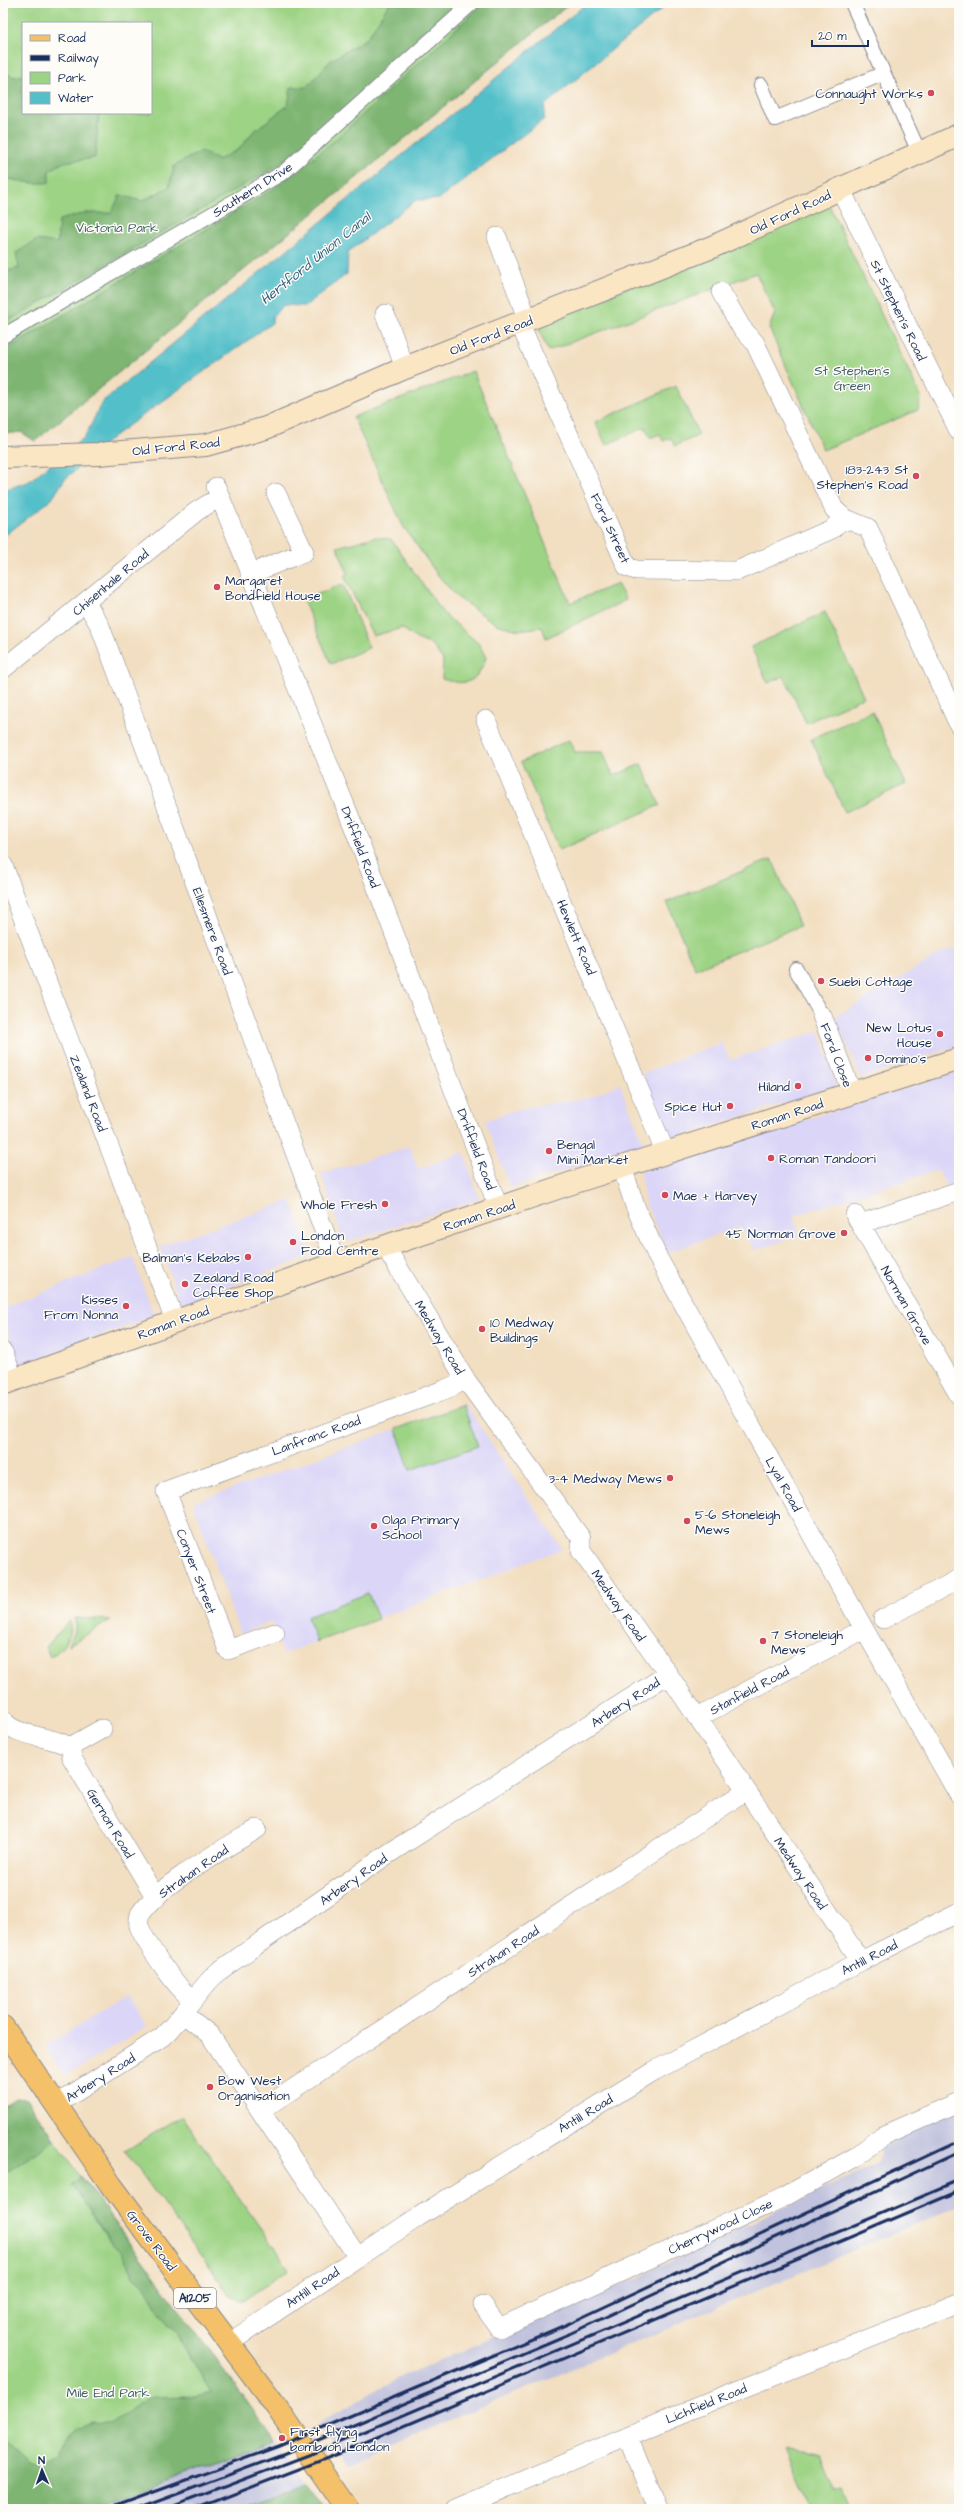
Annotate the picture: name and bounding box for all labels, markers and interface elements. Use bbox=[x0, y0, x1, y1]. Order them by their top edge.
legend bbox=[22, 22, 152, 114]
scale bar bbox=[812, 22, 868, 48]
text: 20 m bbox=[818, 28, 847, 45]
text: Road bbox=[58, 30, 86, 47]
text: Railway bbox=[58, 50, 99, 68]
text: Park bbox=[58, 70, 86, 87]
place label: Connaught Works bbox=[815, 85, 923, 104]
marker: Connaught Works bbox=[926, 88, 936, 98]
text: Water bbox=[58, 90, 94, 107]
street label: Southern Drive bbox=[209, 158, 296, 222]
street label: Old Ford Road bbox=[747, 186, 834, 240]
water label: Hertford Union Canal bbox=[256, 207, 377, 310]
park label: Victoria Park bbox=[76, 219, 158, 237]
street label: St Stephen's Road bbox=[866, 257, 931, 364]
street label: Old Ford Road bbox=[447, 312, 536, 360]
park label: St Stephen's Green bbox=[814, 362, 890, 395]
street label: Old Ford Road bbox=[131, 433, 221, 461]
place label: 183-243 St Stephen's Road bbox=[816, 461, 909, 494]
marker: 183-243 St Stephen's Road bbox=[911, 471, 921, 481]
street label: Ford Street bbox=[586, 490, 635, 567]
street label: Chisenhale Road bbox=[69, 545, 153, 620]
place label: Margaret Bondfield House bbox=[225, 572, 321, 605]
marker: Margaret Bondfield House bbox=[212, 582, 222, 592]
street label: Driffield Road bbox=[336, 804, 384, 891]
street label: Ellesmere Road bbox=[188, 885, 236, 978]
street label: Hewlett Road bbox=[552, 897, 600, 978]
place label: Suebi Cottage bbox=[829, 973, 913, 992]
marker: Suebi Cottage bbox=[816, 976, 826, 986]
place label: New Lotus House bbox=[866, 1019, 932, 1052]
street label: Ford Close bbox=[816, 1021, 857, 1090]
marker: New Lotus House bbox=[935, 1029, 945, 1039]
place label: Domino's bbox=[876, 1050, 927, 1068]
street label: Zealand Road bbox=[65, 1052, 111, 1135]
marker: Domino's bbox=[863, 1053, 873, 1063]
place label: Hiland bbox=[758, 1078, 790, 1096]
marker: Hiland bbox=[793, 1081, 803, 1091]
street label: Roman Road bbox=[749, 1095, 826, 1135]
place label: Spice Hut bbox=[664, 1098, 723, 1116]
marker: Spice Hut bbox=[725, 1101, 735, 1111]
street label: Driffield Road bbox=[452, 1106, 500, 1193]
place label: Bengal Mini Market bbox=[557, 1136, 629, 1169]
marker: Bengal Mini Market bbox=[544, 1146, 554, 1156]
place label: Roman Tandoori bbox=[779, 1150, 876, 1168]
marker: Roman Tandoori bbox=[766, 1153, 776, 1163]
place label: Mae + Harvey bbox=[673, 1187, 757, 1206]
marker: Mae + Harvey bbox=[660, 1190, 670, 1200]
place label: Whole Fresh bbox=[301, 1196, 378, 1214]
street label: Roman Road bbox=[441, 1196, 518, 1236]
marker: Whole Fresh bbox=[380, 1199, 390, 1209]
place label: 45 Norman Grove bbox=[724, 1225, 836, 1243]
place label: London Food Centre bbox=[301, 1227, 379, 1260]
marker: 45 Norman Grove bbox=[839, 1228, 849, 1238]
marker: London Food Centre bbox=[288, 1237, 298, 1247]
place label: Balman's Kebabs bbox=[142, 1249, 240, 1267]
marker: Balman's Kebabs bbox=[243, 1252, 253, 1262]
street label: Norman Grove bbox=[876, 1263, 936, 1348]
place label: Zealand Road Coffee Shop bbox=[193, 1269, 274, 1302]
marker: Zealand Road Coffee Shop bbox=[180, 1279, 190, 1289]
place label: Kisses From Nonna bbox=[44, 1291, 118, 1324]
street label: Medway Road bbox=[409, 1297, 469, 1379]
marker: Kisses From Nonna bbox=[121, 1301, 131, 1311]
street label: Roman Road bbox=[135, 1302, 212, 1344]
place label: 10 Medway Buildings bbox=[490, 1314, 554, 1348]
marker: 10 Medway Buildings bbox=[477, 1324, 487, 1334]
street label: Lanfranc Road bbox=[269, 1411, 364, 1460]
street label: Lyal Road bbox=[760, 1454, 806, 1516]
place label: 3-4 Medway Mews bbox=[549, 1470, 662, 1489]
marker: 3-4 Medway Mews bbox=[665, 1473, 675, 1483]
place label: 5-6 Stoneleigh Mews bbox=[695, 1506, 781, 1539]
place label: Olga Primary School bbox=[382, 1511, 460, 1544]
marker: 5-6 Stoneleigh Mews bbox=[682, 1516, 692, 1526]
marker: Olga Primary School bbox=[369, 1521, 379, 1531]
street label: Conyer Street bbox=[171, 1526, 221, 1617]
street label: Medway Road bbox=[586, 1566, 650, 1646]
place label: 7 Stoneleigh Mews bbox=[771, 1626, 843, 1659]
marker: 7 Stoneleigh Mews bbox=[758, 1636, 768, 1646]
street label: Stanfield Road bbox=[707, 1662, 792, 1719]
street label: Arbery Road bbox=[587, 1674, 664, 1733]
street label: Gernon Road bbox=[82, 1785, 138, 1862]
street label: Medway Road bbox=[768, 1834, 831, 1914]
street label: Strahan Road bbox=[155, 1841, 233, 1903]
street label: Arbery Road bbox=[316, 1850, 392, 1911]
street label: Strahan Road bbox=[464, 1922, 543, 1982]
street label: Antill Road bbox=[838, 1936, 901, 1980]
street label: Arbery Road bbox=[62, 2049, 140, 2107]
place label: Bow West Organisation bbox=[218, 2072, 290, 2106]
marker: Bow West Organisation bbox=[205, 2082, 215, 2092]
street label: Antill Road bbox=[555, 2090, 617, 2137]
street label: Cherrywood Close bbox=[665, 2195, 776, 2260]
street label: Grove Road bbox=[122, 2206, 180, 2275]
street label: Antill Road bbox=[282, 2263, 343, 2312]
road number: A1205 bbox=[174, 2288, 216, 2308]
street label: Lichfield Road bbox=[663, 2379, 750, 2428]
park label: Mile End Park bbox=[66, 2384, 150, 2402]
place label: First flying bomb on London bbox=[290, 2423, 390, 2456]
marker: First flying bomb on London bbox=[277, 2433, 287, 2443]
north arrow bbox=[22, 2450, 62, 2490]
text: N bbox=[38, 2453, 45, 2468]

